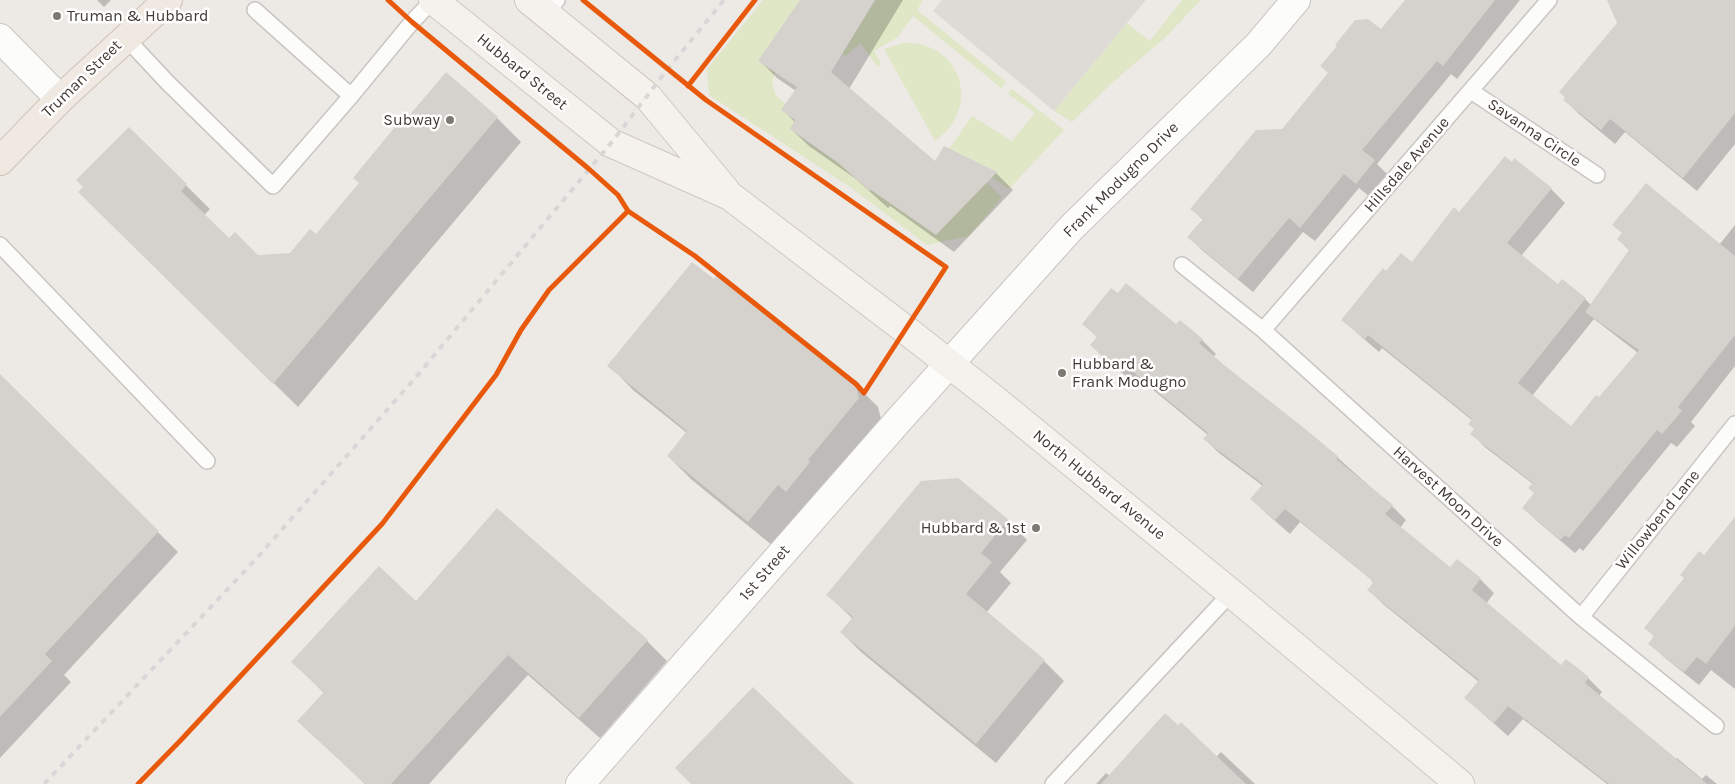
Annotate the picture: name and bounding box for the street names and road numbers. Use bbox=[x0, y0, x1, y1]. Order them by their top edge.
street label: Hubbard Street bbox=[473, 30, 571, 114]
street label: Truman Street bbox=[38, 36, 126, 122]
street label: Savanna Circle bbox=[1484, 95, 1584, 171]
street label: Hillsdale Avenue bbox=[1360, 113, 1454, 217]
street label: Frank Modugno Drive bbox=[1059, 118, 1183, 242]
street label: North Hubbard Avenue bbox=[1029, 426, 1169, 544]
street label: Harvest Moon Drive bbox=[1389, 442, 1507, 552]
street label: Willowbend Lane bbox=[1612, 466, 1704, 574]
street label: 1st Street bbox=[736, 541, 794, 605]

